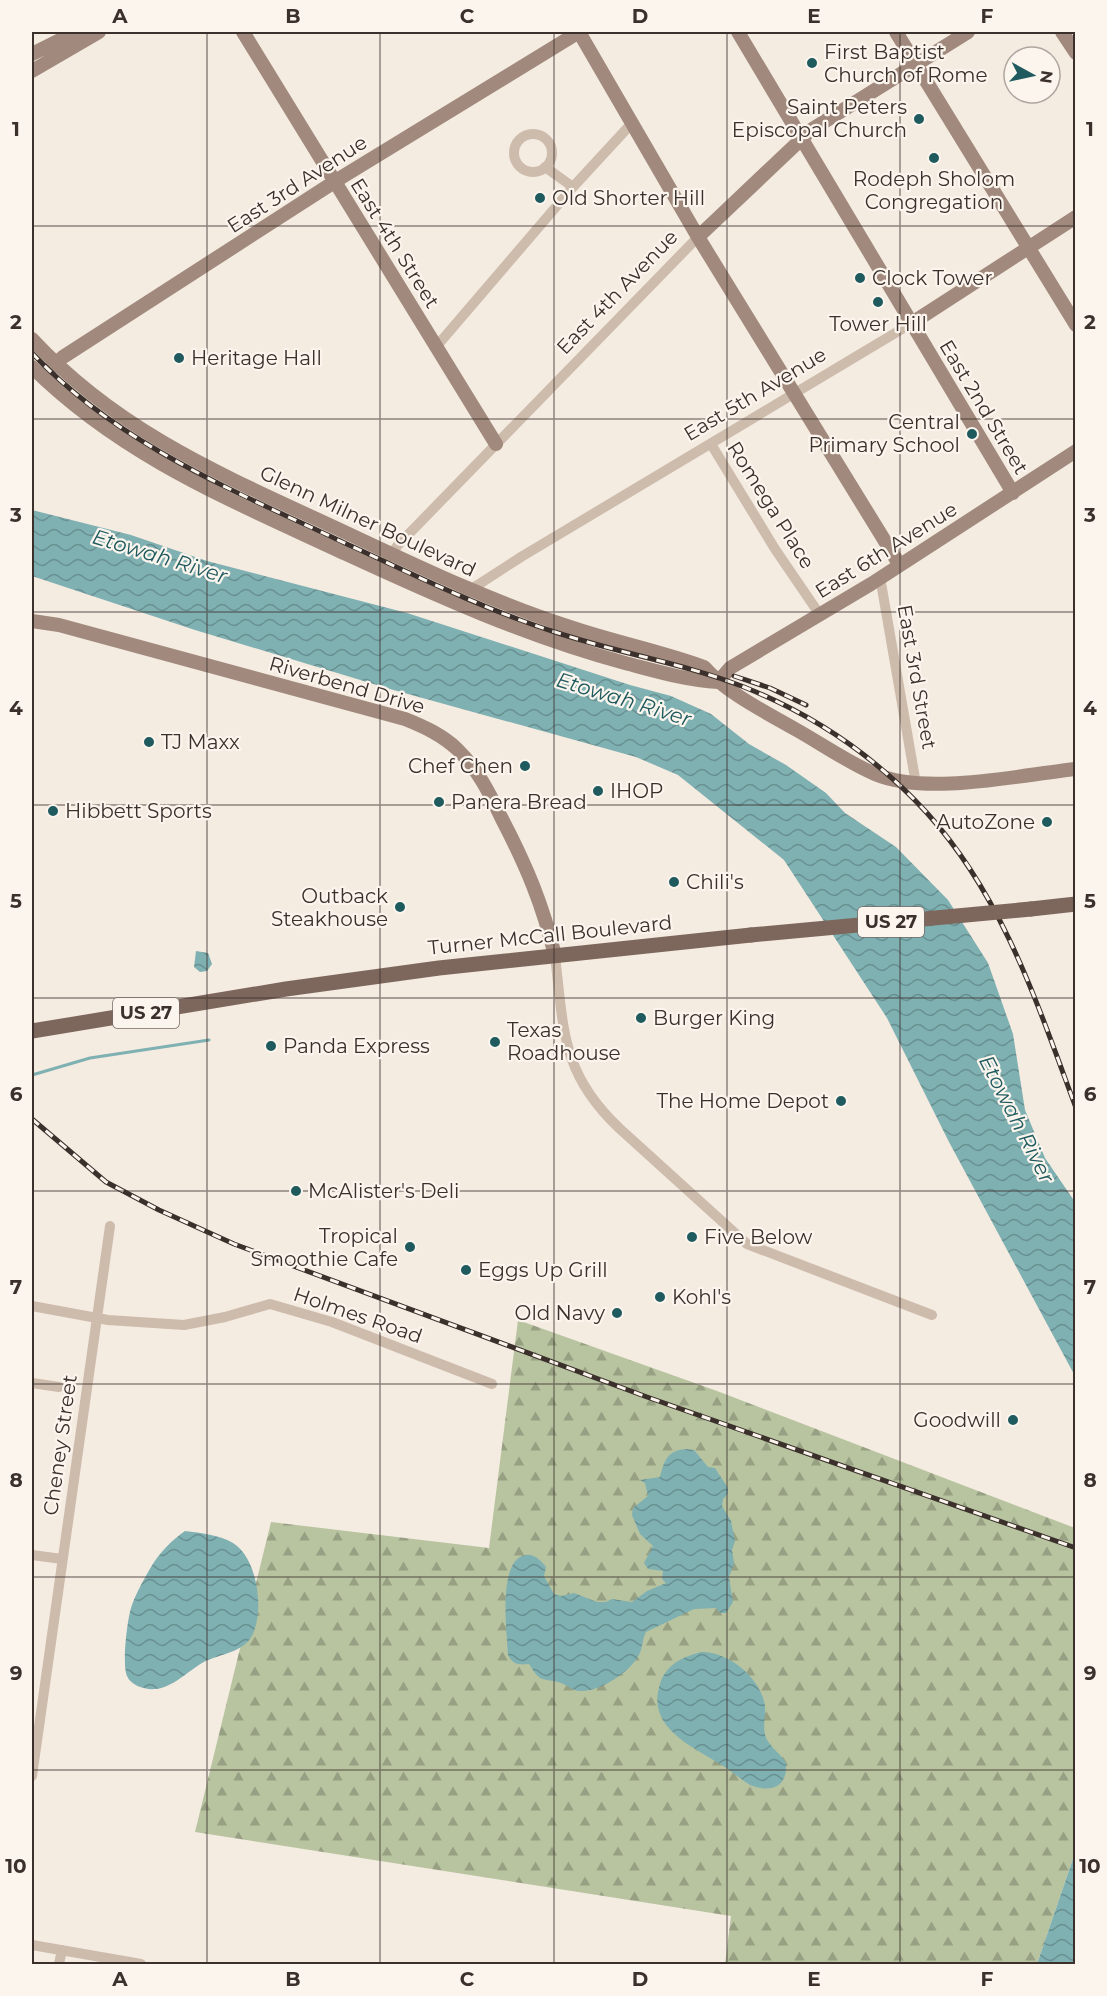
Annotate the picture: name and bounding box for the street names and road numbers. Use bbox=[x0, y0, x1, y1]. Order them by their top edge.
street label: East 3rd Avenue bbox=[223, 130, 371, 238]
street label: East 4th Street bbox=[345, 174, 445, 312]
street label: East 4th Avenue bbox=[551, 225, 683, 359]
street label: East 2nd Street bbox=[934, 336, 1034, 478]
street label: East 5th Avenue bbox=[679, 342, 831, 446]
street label: Romega Place bbox=[722, 437, 820, 573]
street label: Glenn Milner Boulevard bbox=[256, 460, 480, 582]
street label: East 6th Avenue bbox=[811, 497, 961, 603]
street label: East 3rd Street bbox=[892, 603, 942, 751]
street label: Riverbend Drive bbox=[266, 651, 428, 719]
road number: US 27 bbox=[858, 907, 924, 937]
street label: Turner McCall Boulevard bbox=[427, 910, 673, 960]
road number: US 27 bbox=[113, 998, 179, 1028]
street label: Holmes Road bbox=[290, 1282, 426, 1348]
street label: Cheney Street bbox=[38, 1373, 82, 1517]

